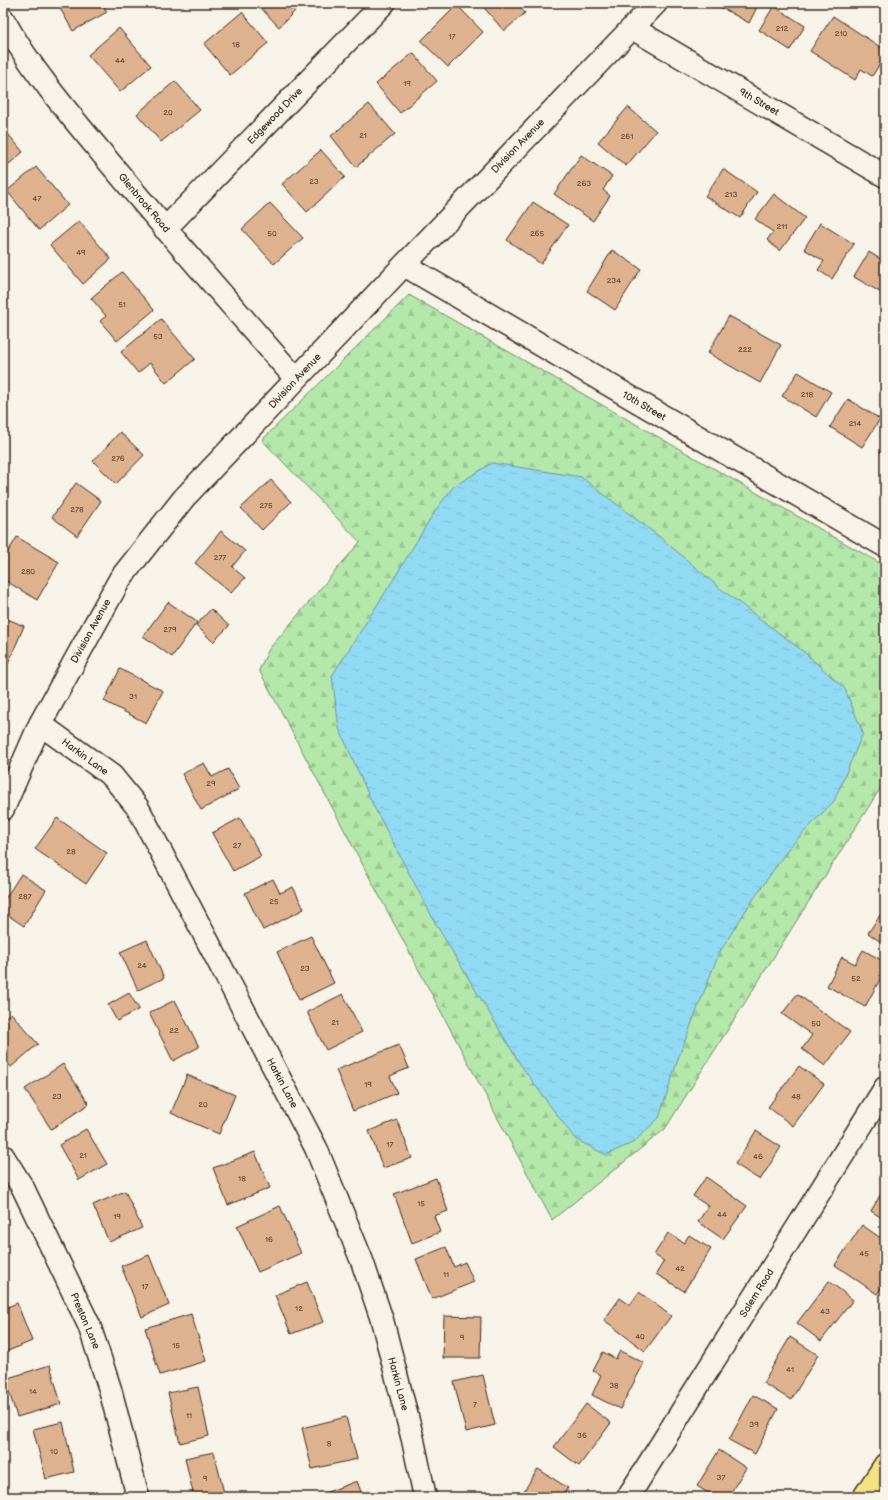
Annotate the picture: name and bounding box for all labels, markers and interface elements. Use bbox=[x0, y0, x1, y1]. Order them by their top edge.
house number: 212 bbox=[776, 24, 788, 33]
house number: 210 bbox=[835, 29, 847, 38]
house number: 17 bbox=[448, 32, 456, 41]
house number: 18 bbox=[232, 40, 240, 49]
house number: 44 bbox=[115, 56, 125, 65]
house number: 19 bbox=[403, 79, 411, 88]
street label: Edgewood Drive bbox=[245, 85, 305, 147]
street label: 9th Street bbox=[737, 86, 781, 118]
house number: 20 bbox=[163, 108, 173, 117]
street label: Division Avenue bbox=[489, 116, 547, 176]
house number: 21 bbox=[359, 131, 367, 140]
house number: 261 bbox=[621, 132, 633, 141]
street label: Glenbrook Road bbox=[116, 171, 172, 235]
house number: 23 bbox=[309, 177, 319, 186]
house number: 263 bbox=[577, 179, 591, 188]
house number: 213 bbox=[725, 190, 737, 199]
house number: 47 bbox=[33, 194, 41, 203]
house number: 211 bbox=[777, 222, 787, 231]
house number: 50 bbox=[267, 229, 277, 238]
house number: 265 bbox=[530, 229, 545, 238]
house number: 49 bbox=[76, 248, 86, 257]
house number: 234 bbox=[607, 276, 621, 285]
house number: 51 bbox=[118, 300, 126, 309]
house number: 53 bbox=[153, 332, 163, 341]
house number: 222 bbox=[738, 345, 752, 354]
street label: Division Avenue bbox=[266, 351, 324, 411]
street label: 10th Street bbox=[620, 389, 668, 423]
house number: 218 bbox=[801, 390, 814, 399]
house number: 214 bbox=[849, 419, 861, 428]
house number: 276 bbox=[111, 454, 125, 463]
house number: 275 bbox=[259, 501, 273, 510]
house number: 278 bbox=[70, 505, 84, 514]
house number: 277 bbox=[214, 553, 226, 562]
house number: 280 bbox=[21, 567, 35, 576]
street label: Division Avenue bbox=[68, 597, 114, 665]
house number: 279 bbox=[163, 625, 177, 634]
house number: 31 bbox=[129, 692, 137, 701]
street label: Harkin Lane bbox=[59, 736, 111, 778]
house number: 29 bbox=[206, 779, 216, 788]
house number: 27 bbox=[233, 841, 241, 850]
house number: 28 bbox=[66, 847, 76, 856]
house number: 287 bbox=[18, 892, 32, 901]
house number: 25 bbox=[269, 897, 279, 906]
house number: 24 bbox=[137, 961, 147, 970]
house number: 23 bbox=[300, 964, 310, 973]
house number: 52 bbox=[851, 974, 861, 983]
house number: 21 bbox=[331, 1018, 339, 1027]
house number: 50 bbox=[811, 1019, 821, 1028]
house number: 22 bbox=[169, 1026, 179, 1035]
street label: Harkin Lane bbox=[264, 1056, 300, 1110]
house number: 19 bbox=[364, 1080, 372, 1089]
house number: 23 bbox=[52, 1092, 62, 1101]
house number: 48 bbox=[791, 1092, 801, 1101]
house number: 20 bbox=[198, 1100, 208, 1109]
house number: 17 bbox=[386, 1140, 394, 1149]
house number: 21 bbox=[79, 1151, 87, 1160]
house number: 46 bbox=[753, 1152, 763, 1161]
house number: 18 bbox=[238, 1174, 246, 1183]
house number: 15 bbox=[417, 1199, 425, 1208]
house number: 44 bbox=[717, 1210, 727, 1219]
house number: 19 bbox=[113, 1212, 121, 1221]
house number: 16 bbox=[265, 1235, 273, 1244]
house number: 45 bbox=[859, 1249, 869, 1258]
house number: 42 bbox=[675, 1264, 685, 1273]
street label: Salem Road bbox=[737, 1266, 777, 1319]
house number: 11 bbox=[443, 1270, 449, 1279]
house number: 17 bbox=[141, 1282, 149, 1291]
street label: Preston Lane bbox=[68, 1291, 102, 1351]
house number: 12 bbox=[295, 1304, 303, 1313]
house number: 43 bbox=[820, 1307, 830, 1316]
house number: 40 bbox=[635, 1332, 645, 1341]
house number: 9 bbox=[460, 1333, 465, 1342]
house number: 15 bbox=[172, 1341, 180, 1350]
street label: Harkin Lane bbox=[385, 1356, 411, 1412]
house number: 41 bbox=[786, 1365, 794, 1374]
house number: 38 bbox=[609, 1381, 619, 1390]
house number: 14 bbox=[29, 1387, 37, 1396]
house number: 7 bbox=[473, 1400, 477, 1409]
house number: 11 bbox=[186, 1411, 192, 1420]
house number: 39 bbox=[749, 1420, 759, 1429]
house number: 36 bbox=[577, 1431, 587, 1440]
house number: 8 bbox=[327, 1439, 332, 1448]
house number: 10 bbox=[50, 1447, 58, 1456]
house number: 37 bbox=[717, 1473, 725, 1482]
house number: 9 bbox=[203, 1474, 208, 1483]

